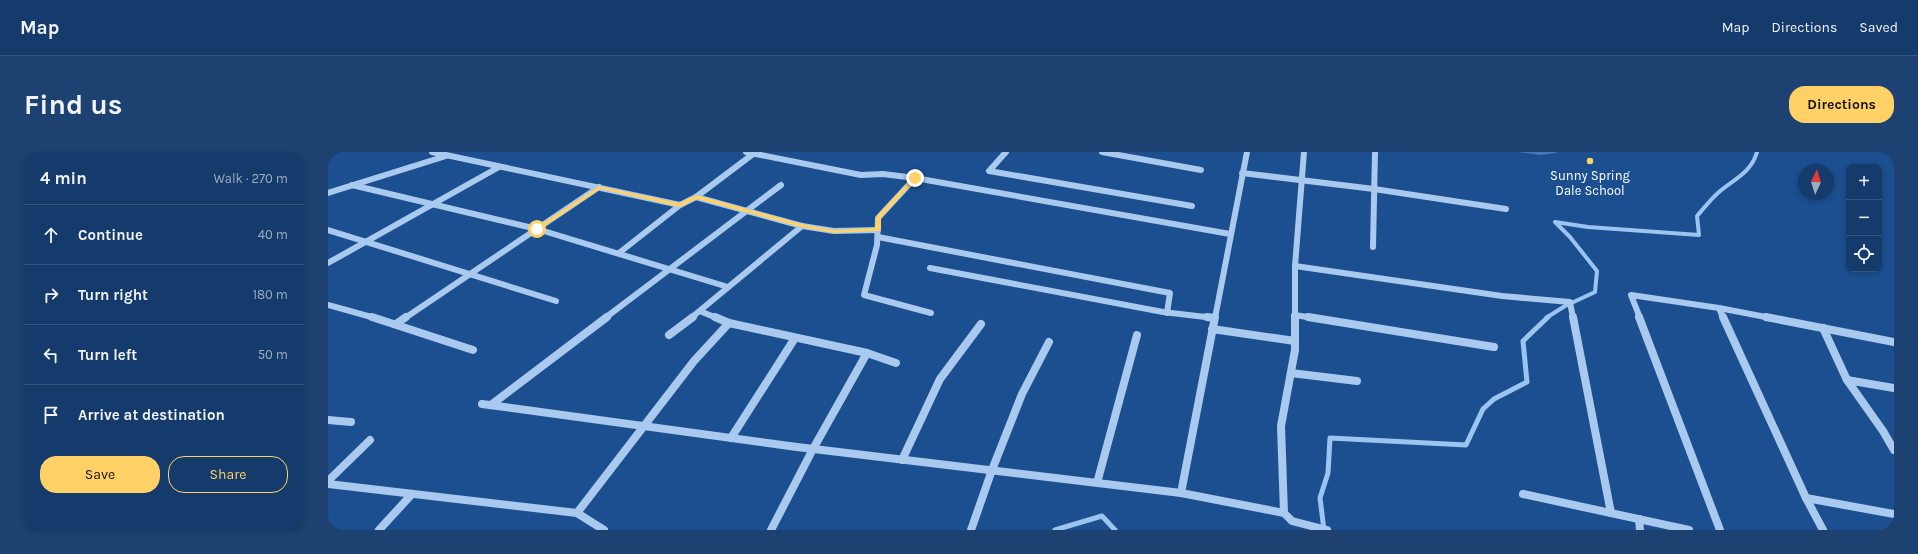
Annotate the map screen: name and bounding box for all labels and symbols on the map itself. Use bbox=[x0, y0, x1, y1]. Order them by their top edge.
marker: Sunny Spring Dale School bbox=[1585, 156, 1595, 166]
north arrow bbox=[1798, 164, 1834, 200]
place label: Sunny Spring Dale School bbox=[1550, 168, 1631, 198]
route end bbox=[906, 169, 924, 187]
route start bbox=[528, 220, 546, 238]

